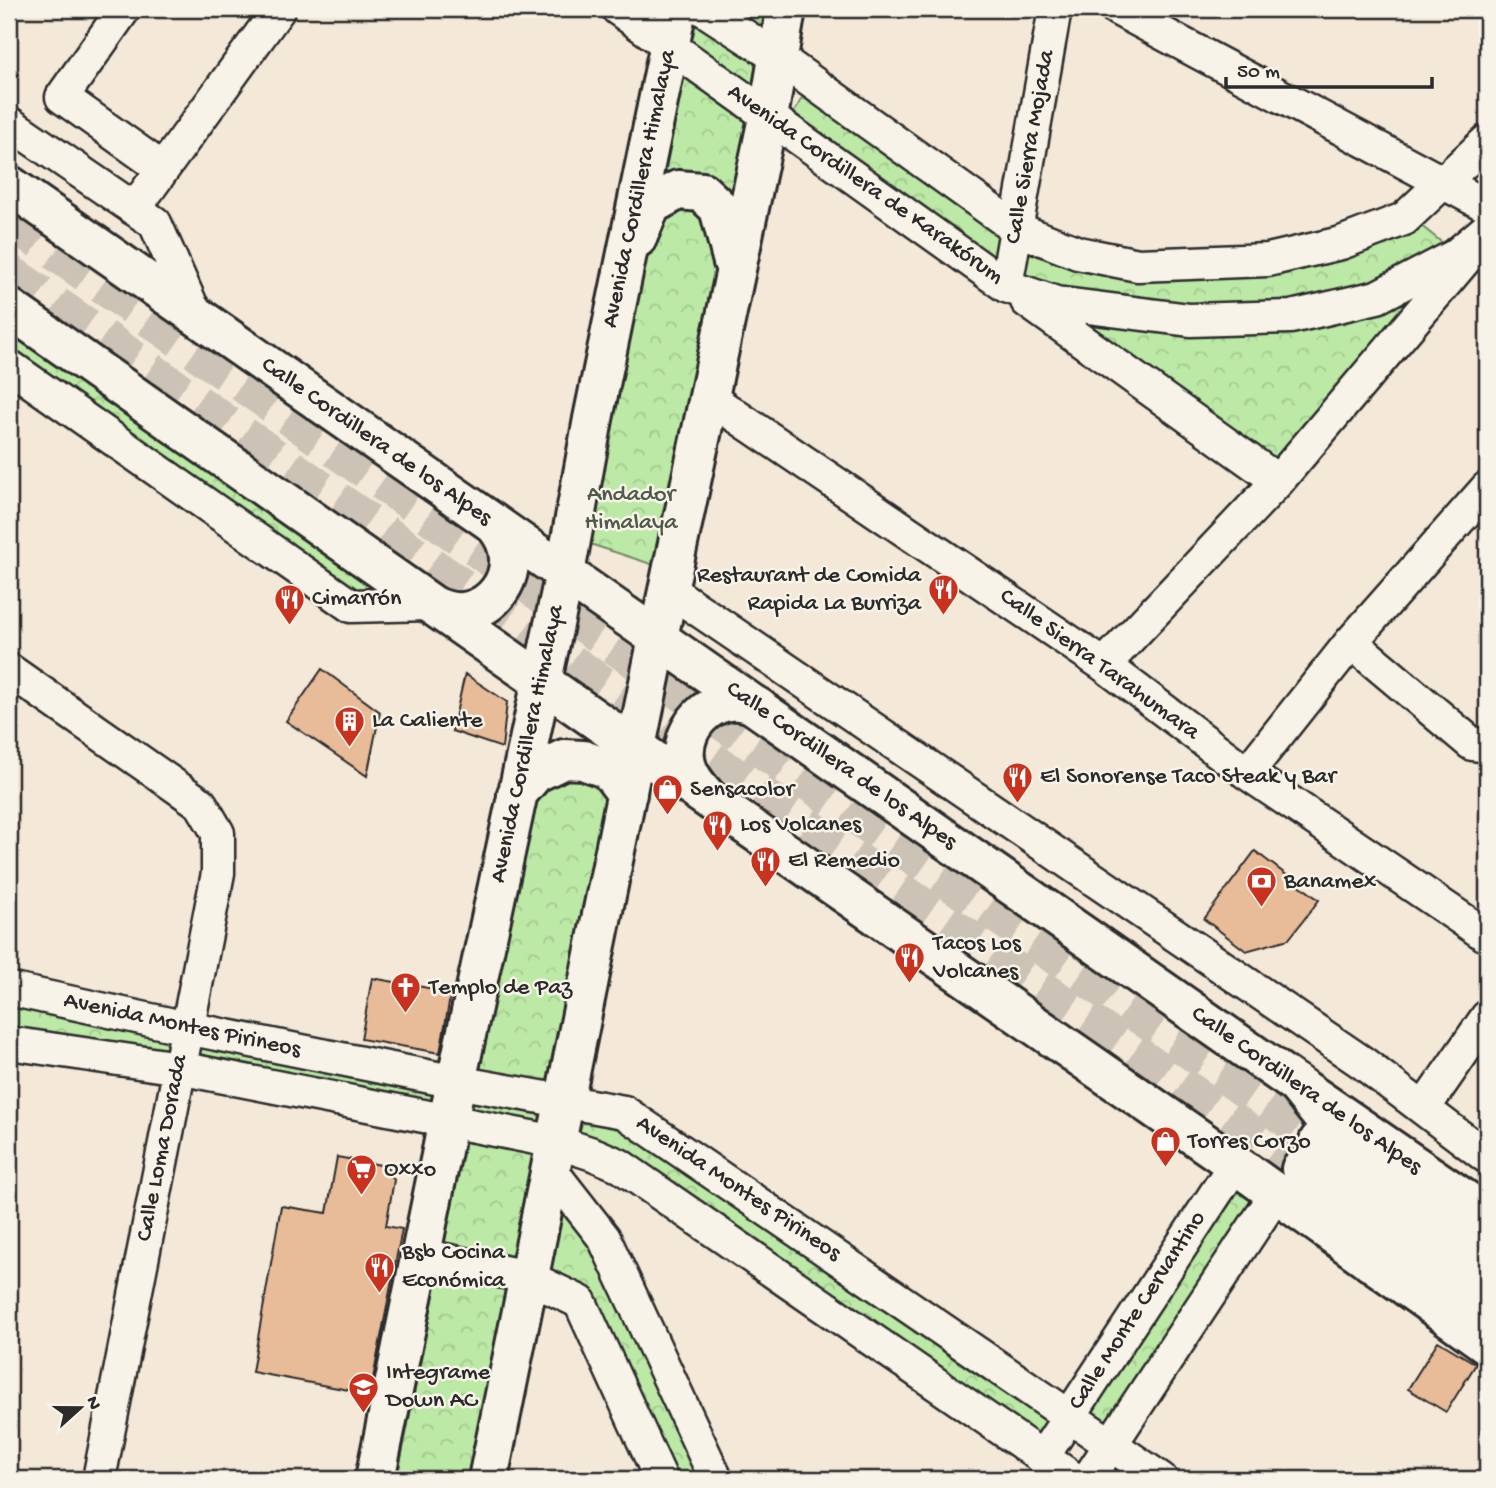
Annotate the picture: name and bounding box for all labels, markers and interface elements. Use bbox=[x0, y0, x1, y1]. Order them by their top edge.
scale bar bbox=[1226, 46, 1433, 90]
street label: Avenida Cordillera Himalaya bbox=[596, 47, 684, 331]
street label: Calle Sierra Mojada bbox=[1000, 47, 1062, 246]
text: 50 m bbox=[1237, 61, 1280, 86]
street label: Avenida Cordillera de Karakórum bbox=[721, 78, 1009, 292]
street label: Calle Cordillera de los Alpes bbox=[255, 351, 498, 534]
park label: Andador Himalaya bbox=[584, 481, 678, 538]
place label: Restaurant de Comida Rapida La Burriza bbox=[697, 562, 922, 619]
restaurant icon: Restaurant de Comida Rapida La Burriza bbox=[927, 573, 961, 617]
restaurant icon: Cimarrón bbox=[272, 582, 306, 626]
street label: Calle Sierra Tarahumara bbox=[993, 583, 1205, 748]
place label: Cimarrón bbox=[312, 585, 402, 614]
street label: Avenida Cordillera Himalaya bbox=[484, 602, 572, 886]
street label: Calle Cordillera de los Alpes bbox=[720, 675, 963, 858]
building icon: La Caliente bbox=[332, 704, 366, 748]
place label: La Caliente bbox=[372, 707, 483, 736]
restaurant icon: El Sonorense Taco Steak y Bar bbox=[1000, 760, 1034, 804]
place label: El Sonorense Taco Steak y Bar bbox=[1040, 763, 1339, 792]
shop icon: Sensacolor bbox=[650, 773, 684, 817]
place label: Sensacolor bbox=[690, 776, 796, 805]
restaurant icon: Los Volcanes bbox=[700, 808, 734, 852]
place label: Los Volcanes bbox=[740, 811, 862, 840]
restaurant icon: El Remedio bbox=[748, 844, 782, 888]
place label: El Remedio bbox=[788, 847, 900, 876]
bank icon: Banamex bbox=[1244, 865, 1278, 909]
place label: Banamex bbox=[1283, 868, 1377, 897]
place label: Tacos Los Volcanes bbox=[931, 930, 1022, 987]
restaurant icon: Tacos Los Volcanes bbox=[893, 941, 927, 985]
church icon: Templo de Paz bbox=[389, 971, 423, 1015]
place label: Templo de Paz bbox=[427, 974, 574, 1003]
street label: Avenida Montes Pirineos bbox=[61, 987, 304, 1066]
street label: Calle Cordillera de los Alpes bbox=[1185, 1000, 1428, 1183]
street label: Calle Loma Dorada bbox=[131, 1052, 195, 1244]
street label: Avenida Montes Pirineos bbox=[630, 1110, 847, 1269]
shop icon: Torres Corzo bbox=[1148, 1125, 1182, 1169]
place label: Torres Corzo bbox=[1186, 1128, 1311, 1157]
supermarket icon: Oxxo bbox=[344, 1153, 378, 1197]
place label: Oxxo bbox=[384, 1156, 436, 1185]
street label: Calle Monte Cervantino bbox=[1063, 1206, 1213, 1416]
place label: Bsb Cocina Económica bbox=[401, 1239, 506, 1296]
restaurant icon: Bsb Cocina Económica bbox=[362, 1250, 396, 1294]
place label: Integrame Down AC bbox=[384, 1359, 491, 1416]
school or university icon: Integrame Down AC bbox=[346, 1370, 380, 1414]
north arrow bbox=[46, 1372, 116, 1442]
text: N bbox=[80, 1393, 106, 1413]

